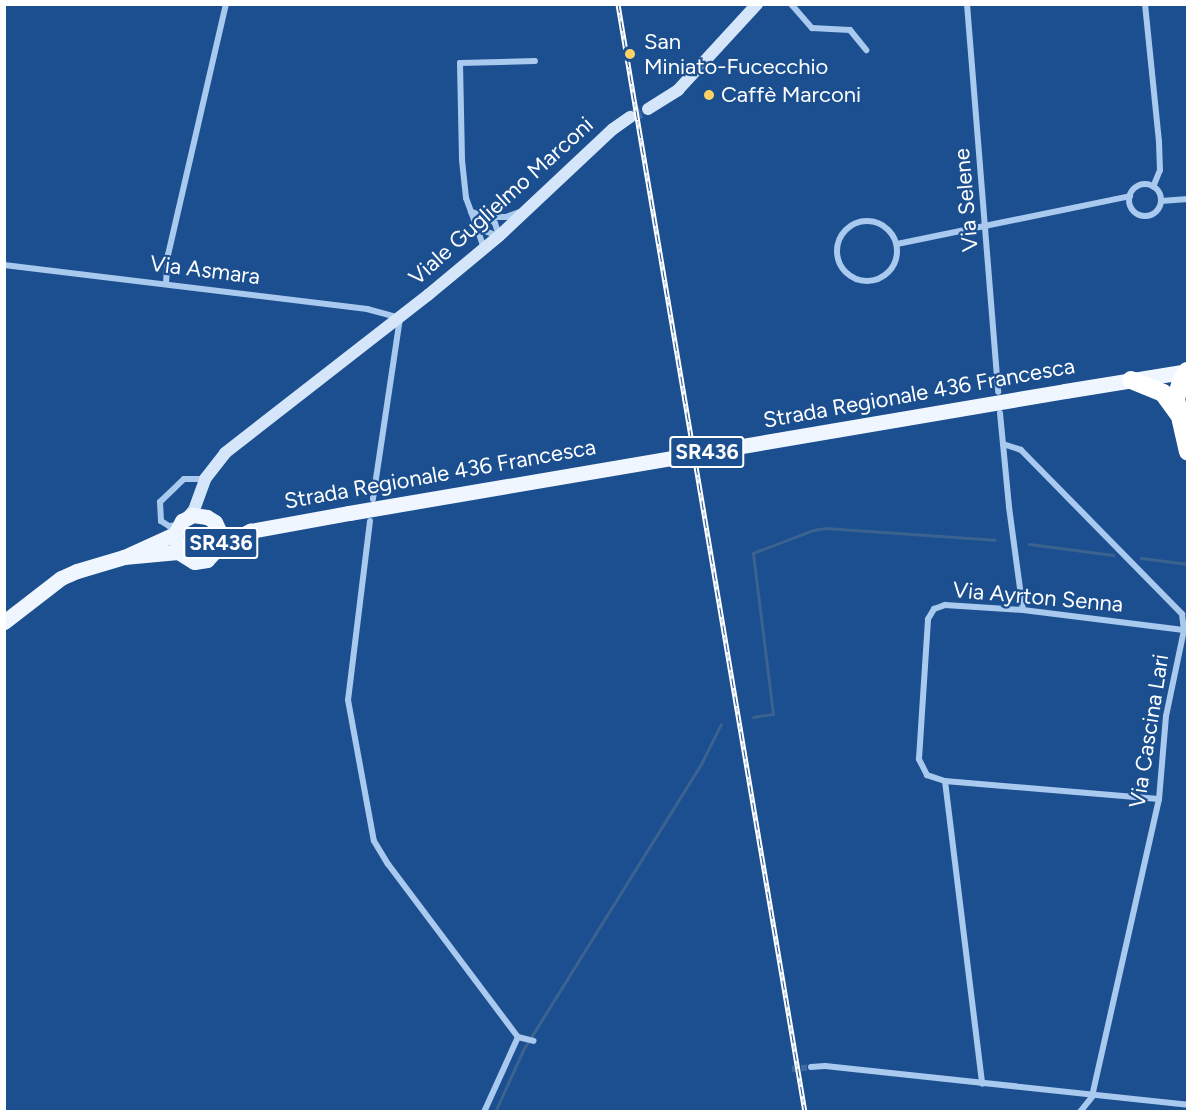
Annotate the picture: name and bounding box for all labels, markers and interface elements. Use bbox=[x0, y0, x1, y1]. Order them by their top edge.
place label: San Miniato-Fucecchio bbox=[644, 28, 828, 80]
marker: San Miniato-Fucecchio bbox=[621, 45, 639, 63]
place label: Caffè Marconi bbox=[721, 82, 861, 108]
marker: Caffè Marconi bbox=[702, 88, 716, 102]
street label: Viale Guglielmo Marconi bbox=[403, 111, 599, 291]
street label: Via Selene bbox=[948, 147, 984, 253]
street label: Via Asmara bbox=[148, 250, 262, 290]
street label: Strada Regionale 436 Francesca bbox=[761, 353, 1077, 433]
street label: Strada Regionale 436 Francesca bbox=[282, 434, 598, 514]
road number: SR436 bbox=[668, 434, 746, 470]
road number: SR436 bbox=[182, 525, 260, 561]
street label: Via Ayrton Senna bbox=[952, 576, 1124, 618]
street label: Via Cascina Lari bbox=[1124, 652, 1174, 810]

